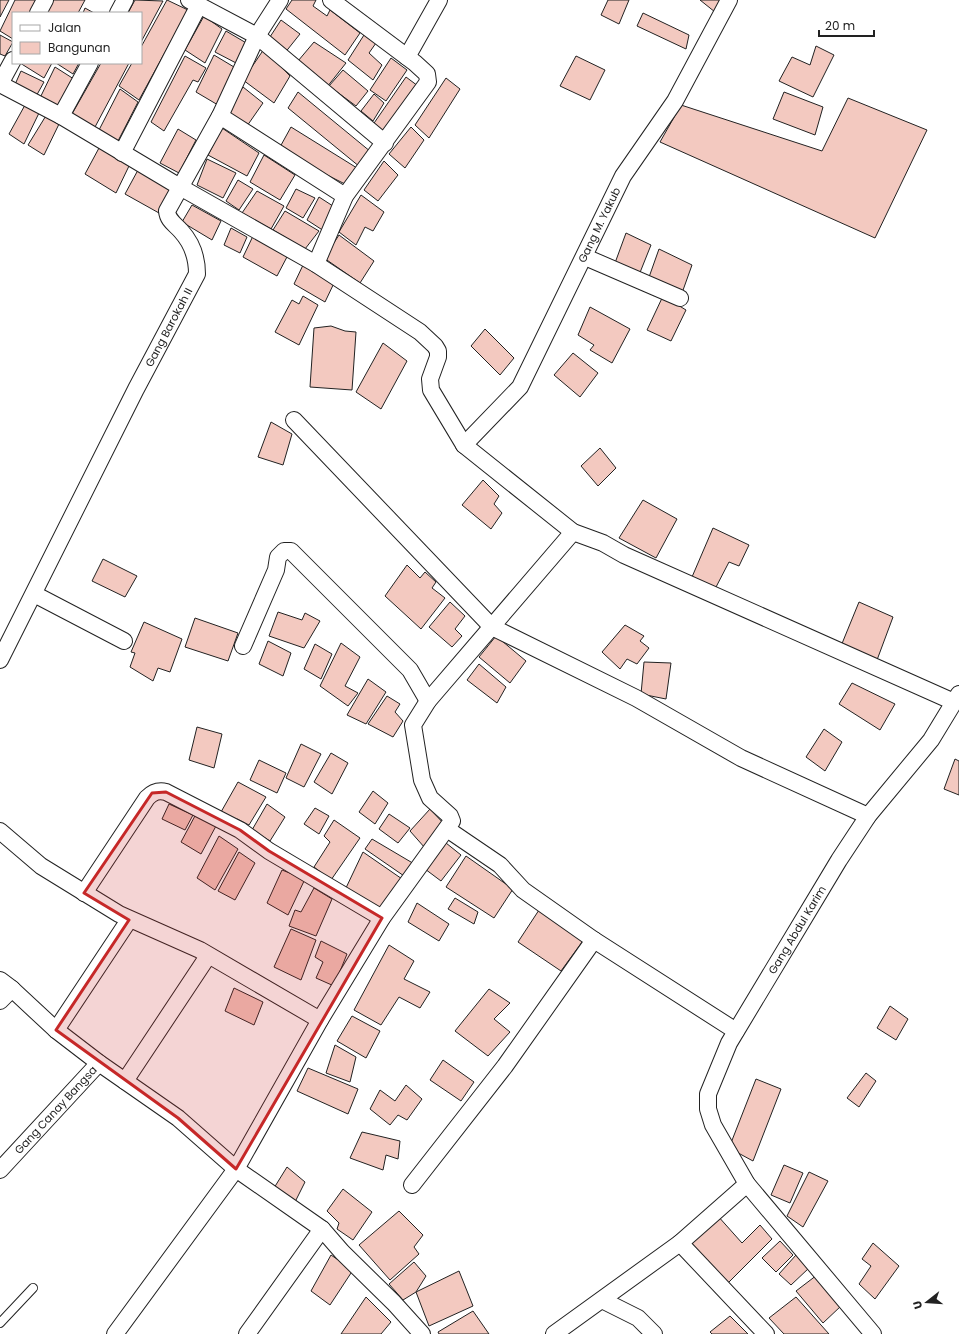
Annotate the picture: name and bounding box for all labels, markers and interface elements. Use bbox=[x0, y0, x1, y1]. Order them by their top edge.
legend bbox=[12, 12, 142, 64]
scale bar bbox=[819, 12, 874, 38]
text: 20 m bbox=[825, 17, 855, 34]
text: Jalan bbox=[48, 19, 81, 36]
text: Bangunan bbox=[48, 39, 110, 56]
street label: Gang M. Yakub bbox=[574, 184, 624, 265]
street label: Gang Barokah II bbox=[141, 285, 196, 370]
street label: Gang Abdul Karim bbox=[764, 883, 830, 977]
street label: Gang Canay Bangsa bbox=[11, 1062, 101, 1157]
north arrow bbox=[907, 1282, 947, 1322]
text: U bbox=[909, 1299, 926, 1311]

